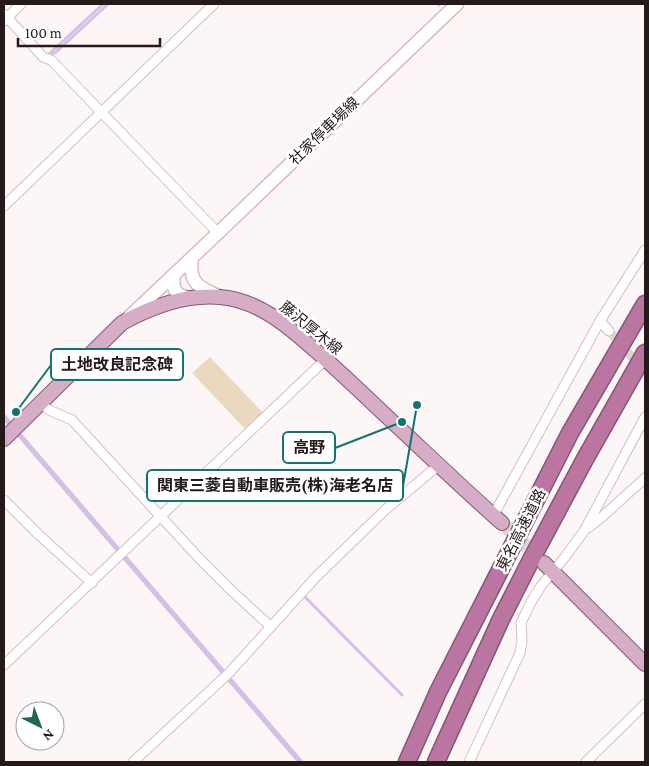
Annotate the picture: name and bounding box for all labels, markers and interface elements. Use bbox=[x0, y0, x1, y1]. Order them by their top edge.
scale bar bbox=[18, 15, 160, 47]
text: 100 m bbox=[25, 25, 62, 41]
street label: 社家停車場線 bbox=[286, 94, 362, 168]
street label: 藤沢厚木線 bbox=[277, 298, 345, 358]
callout: 土地改良記念碑 bbox=[51, 349, 183, 380]
text: 土地改良記念碑 bbox=[61, 356, 173, 373]
callout: 高野 bbox=[283, 432, 335, 463]
text: 高野 bbox=[293, 439, 325, 456]
callout: 関東三菱自動車販売(株)海老名店 bbox=[147, 470, 403, 501]
text: 関東三菱自動車販売(株)海老名店 bbox=[157, 477, 393, 495]
street label: 東名高速道路 bbox=[493, 486, 549, 574]
north arrow bbox=[15, 701, 65, 751]
text: N bbox=[39, 727, 58, 745]

